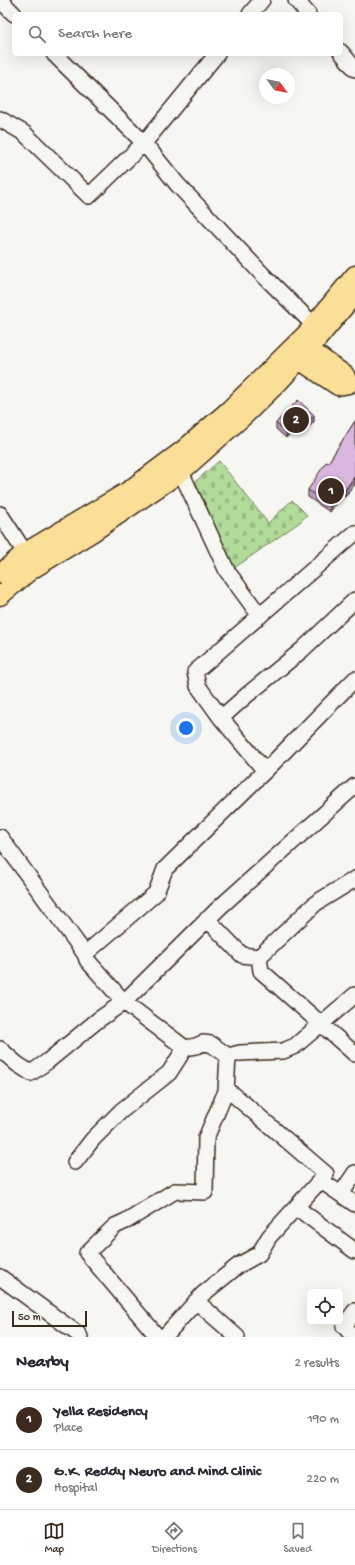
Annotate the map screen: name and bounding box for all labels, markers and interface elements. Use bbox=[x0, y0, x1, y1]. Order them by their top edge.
search box bbox=[12, 12, 343, 56]
icon: search bbox=[26, 23, 48, 45]
text: Search here bbox=[58, 25, 132, 43]
north arrow bbox=[259, 68, 295, 104]
pin: 2 bbox=[283, 405, 309, 435]
pin: 1 bbox=[318, 476, 344, 506]
your location bbox=[176, 718, 196, 738]
map controls bbox=[307, 1289, 343, 1325]
button: locate bbox=[307, 1289, 343, 1325]
scale bar bbox=[12, 1309, 87, 1328]
text: 50 m bbox=[18, 1312, 40, 1324]
text: Nearby bbox=[16, 1353, 69, 1373]
text: 2 results bbox=[294, 1356, 339, 1371]
text: Yella Residency bbox=[54, 1403, 148, 1421]
text: 1 bbox=[26, 1412, 32, 1427]
text: 190 m bbox=[308, 1412, 339, 1427]
text: Place bbox=[54, 1421, 82, 1436]
text: G.K. Reddy Neuro and Mind Clinic bbox=[54, 1463, 261, 1481]
text: 2 bbox=[26, 1472, 32, 1487]
text: 220 m bbox=[307, 1472, 339, 1487]
text: Hospital bbox=[54, 1481, 98, 1496]
tab: Map bbox=[43, 1520, 65, 1556]
tab: Directions bbox=[152, 1520, 197, 1556]
tab: Saved bbox=[283, 1520, 312, 1556]

